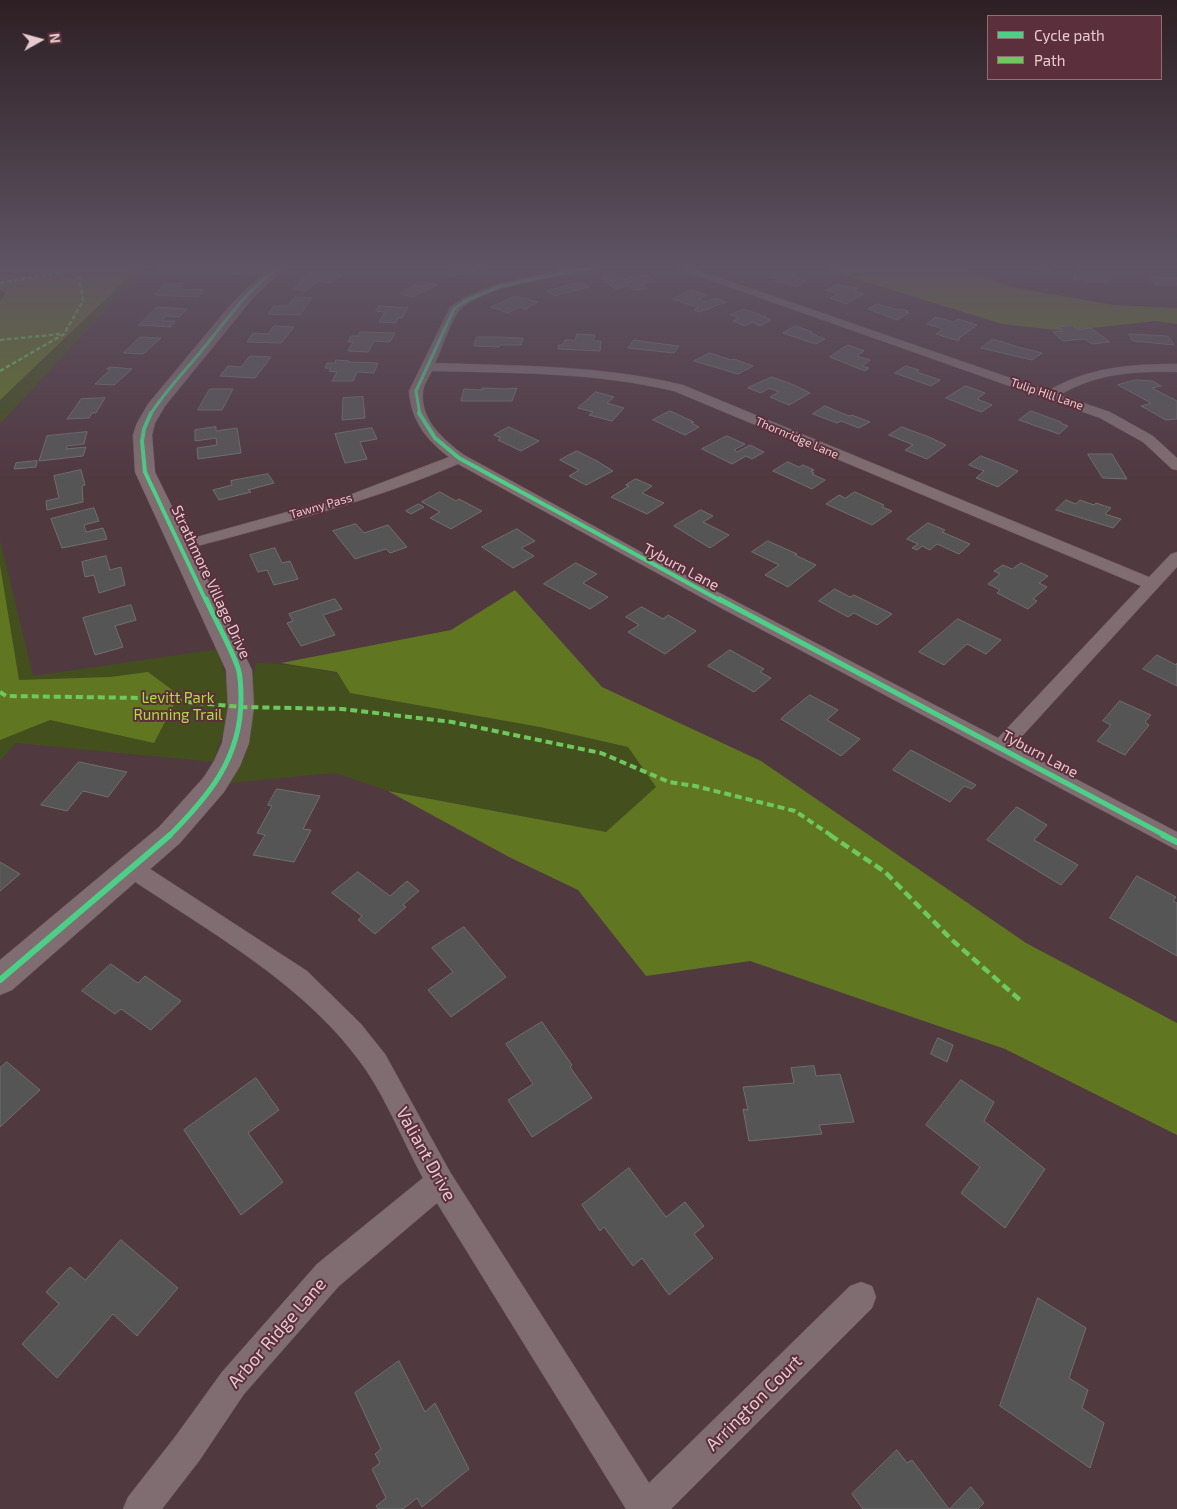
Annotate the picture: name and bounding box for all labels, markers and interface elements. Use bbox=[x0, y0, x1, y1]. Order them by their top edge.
north arrow bbox=[15, 15, 65, 65]
legend bbox=[987, 15, 1162, 80]
text: Cycle path bbox=[1034, 26, 1105, 44]
text: N bbox=[46, 32, 64, 44]
text: Path bbox=[1034, 51, 1065, 69]
street label: Tulip Hill Lane bbox=[1009, 375, 1085, 413]
street label: Thornridge Lane bbox=[753, 414, 841, 462]
street label: Tawny Pass bbox=[288, 490, 354, 522]
street label: Strathmore Village Drive bbox=[168, 503, 254, 661]
street label: Tyburn Lane bbox=[640, 539, 722, 595]
park label: Levitt Park Running Trail bbox=[133, 689, 223, 724]
street label: Tyburn Lane bbox=[999, 726, 1081, 782]
street label: Valiant Drive bbox=[391, 1103, 461, 1205]
street label: Arbor Ridge Lane bbox=[223, 1273, 331, 1393]
street label: Arrington Court bbox=[701, 1350, 807, 1456]

